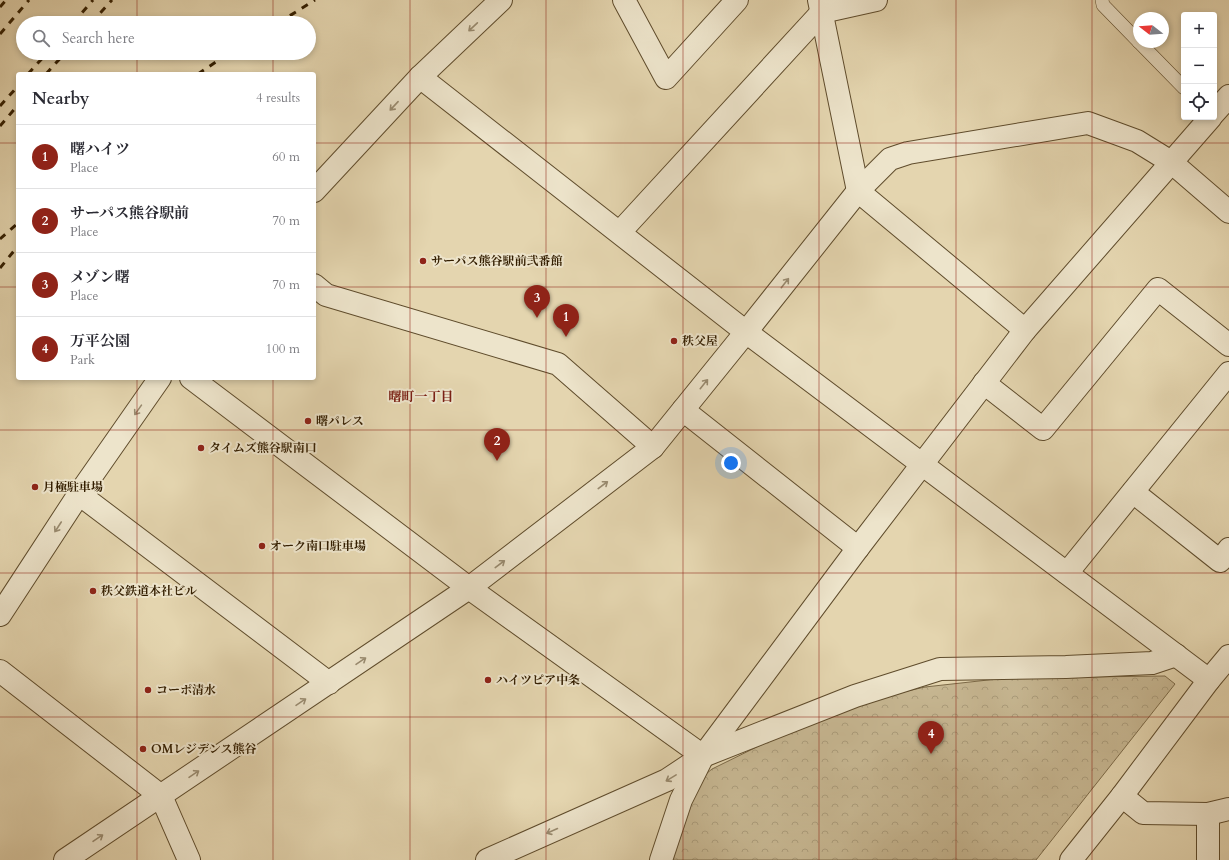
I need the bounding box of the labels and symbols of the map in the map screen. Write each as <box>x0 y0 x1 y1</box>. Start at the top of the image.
north arrow <box>1133 12 1169 48</box>
one-way arrow <box>468 22 478 32</box>
one-way arrow <box>389 100 398 111</box>
place label: サーパス熊谷駅前弐番館 <box>431 253 562 269</box>
marker: サーパス熊谷駅前弐番館 <box>418 256 428 266</box>
one-way arrow <box>781 278 790 289</box>
pin: 3 <box>524 285 550 318</box>
pin: 1 <box>553 304 579 337</box>
place label: 秩父屋 <box>682 333 718 349</box>
marker: 秩父屋 <box>669 336 679 346</box>
one-way arrow <box>699 379 708 390</box>
district label: 曙町一丁目 <box>388 388 454 406</box>
one-way arrow <box>134 404 142 415</box>
place label: 曙パレス <box>316 413 364 429</box>
marker: 曙パレス <box>303 416 313 426</box>
pin: 2 <box>484 428 510 461</box>
place label: タイムズ熊谷駅南口 <box>209 440 317 456</box>
marker: タイムズ熊谷駅南口 <box>196 443 206 453</box>
your location <box>721 453 741 473</box>
place label: 月極駐車場 <box>43 479 103 495</box>
one-way arrow <box>598 481 609 489</box>
marker: 月極駐車場 <box>30 482 40 492</box>
one-way arrow <box>54 521 62 532</box>
place label: オーク南口駐車場 <box>270 538 366 554</box>
marker: オーク南口駐車場 <box>257 541 267 551</box>
one-way arrow <box>494 560 505 568</box>
place label: 秩父鉄道本社ビル <box>101 583 197 599</box>
marker: 秩父鉄道本社ビル <box>88 586 98 596</box>
one-way arrow <box>355 657 366 665</box>
place label: ハイツピア中条 <box>496 672 580 688</box>
marker: ハイツピア中条 <box>483 675 493 685</box>
place label: コーポ清水 <box>156 682 216 698</box>
marker: コーポ清水 <box>143 685 153 695</box>
one-way arrow <box>296 698 307 706</box>
pin: 4 <box>918 721 944 754</box>
place label: OMレジデンス熊谷 <box>151 741 256 757</box>
marker: OMレジデンス熊谷 <box>138 744 148 754</box>
one-way arrow <box>188 770 199 779</box>
one-way arrow <box>665 774 677 782</box>
one-way arrow <box>547 828 559 835</box>
one-way arrow <box>92 834 104 842</box>

